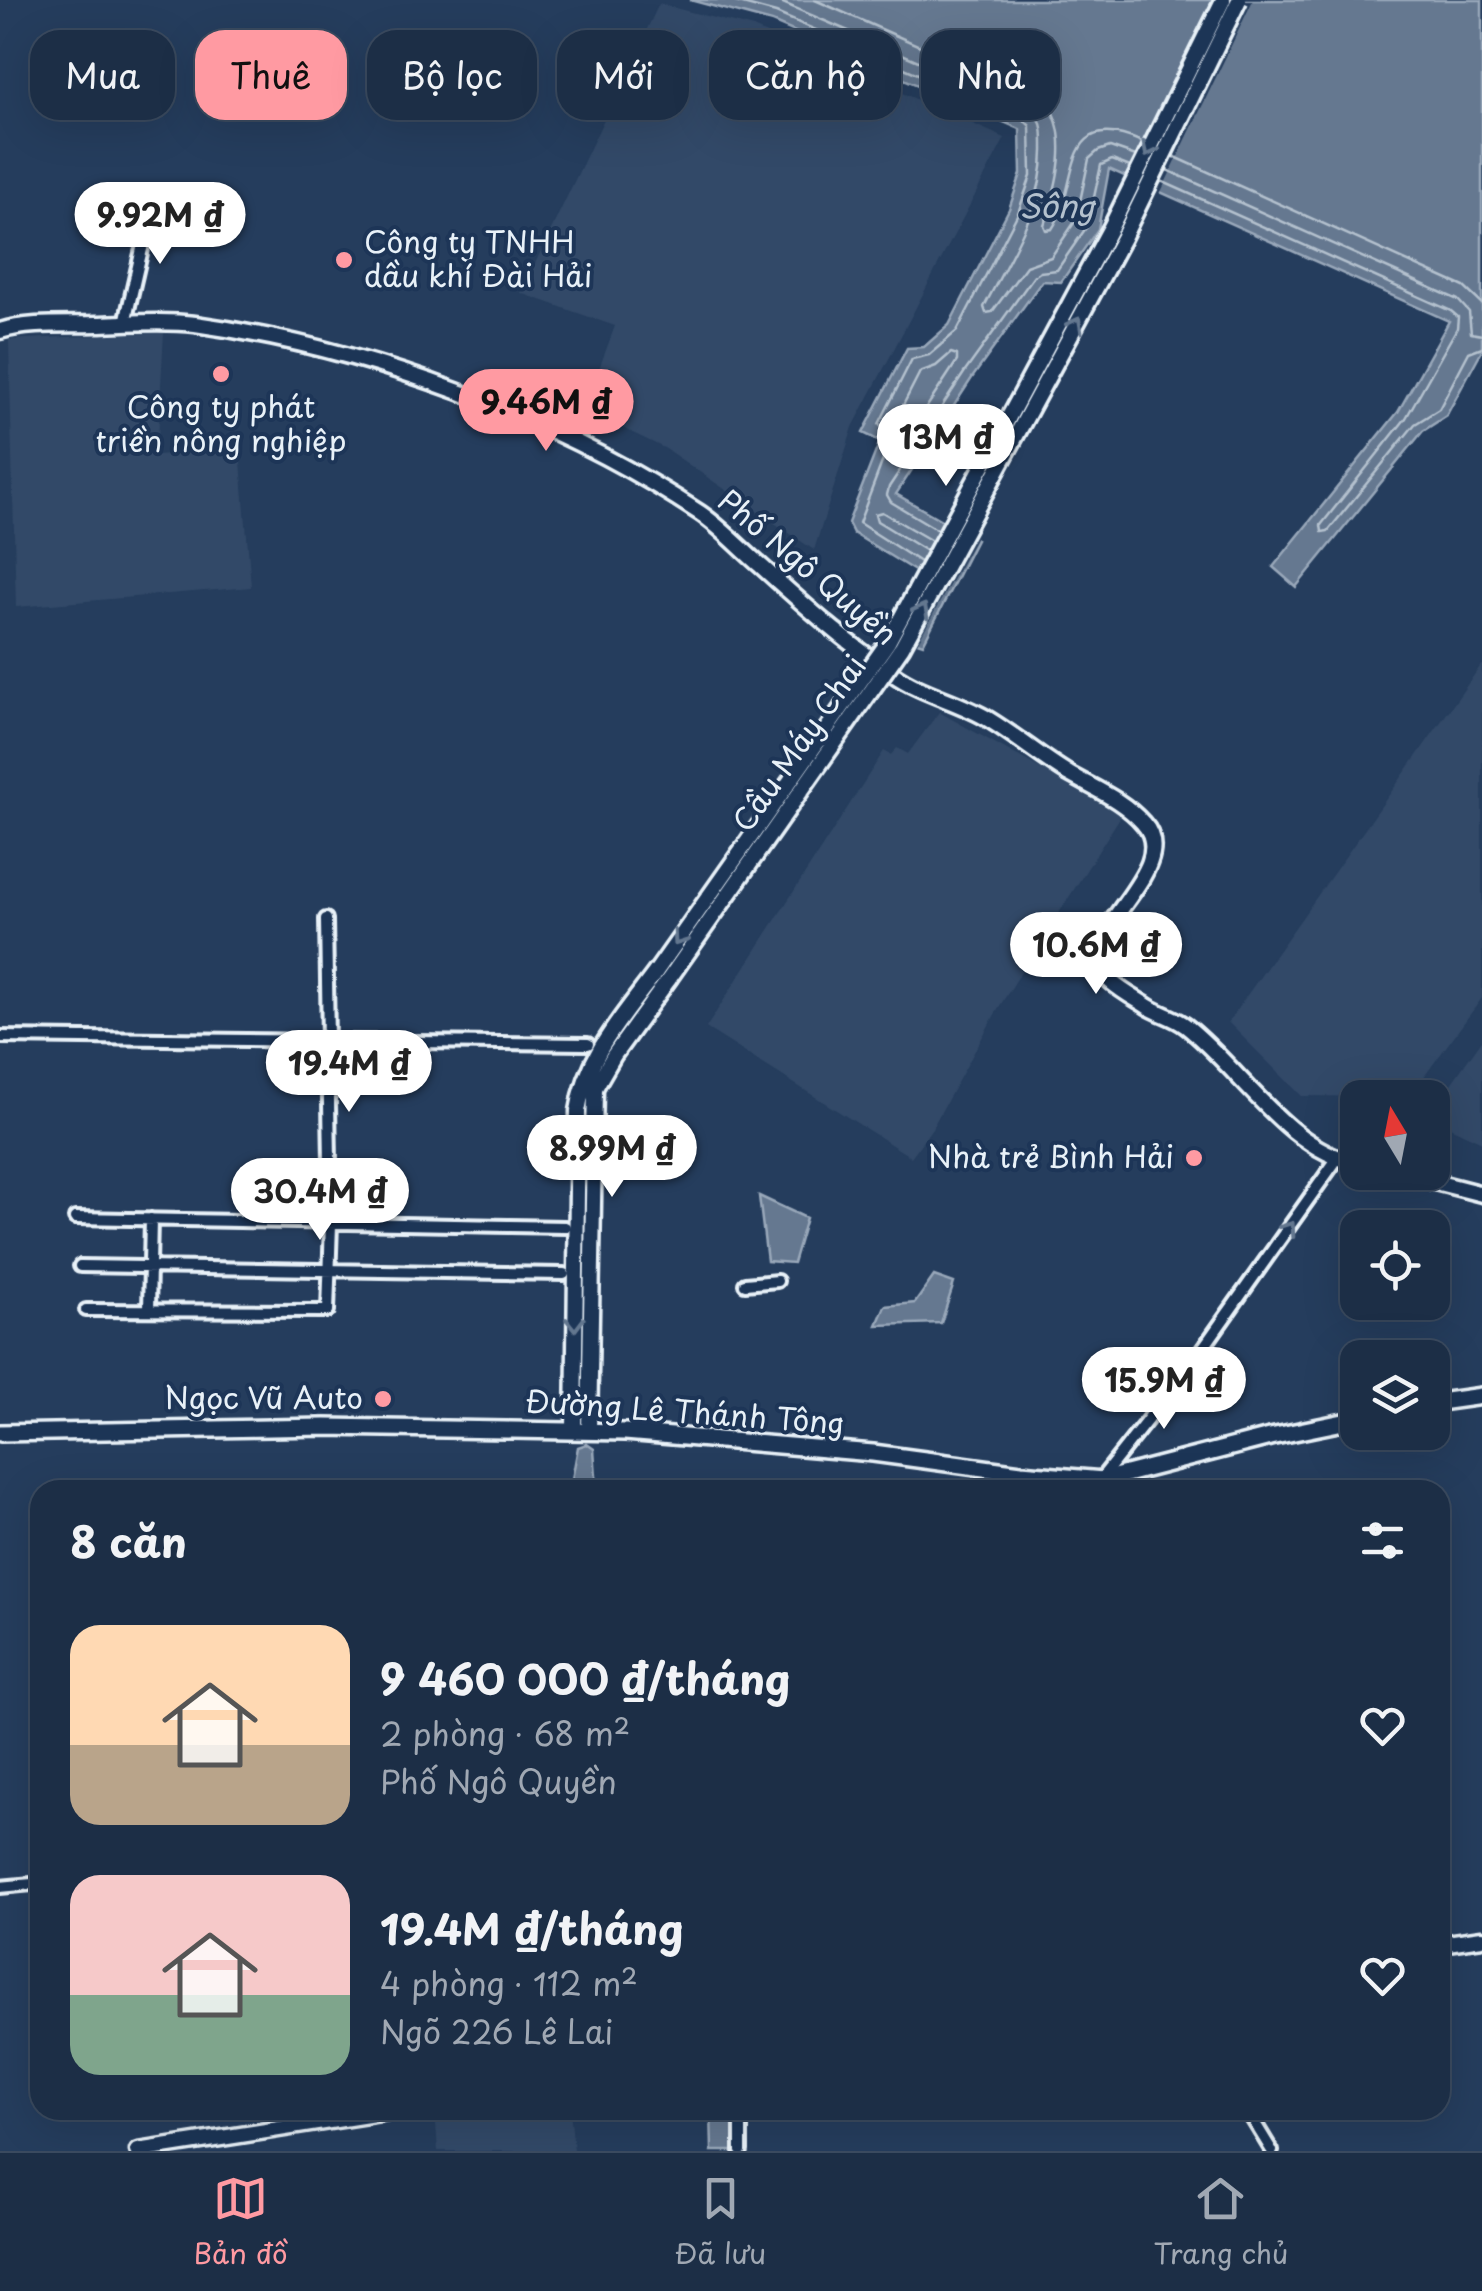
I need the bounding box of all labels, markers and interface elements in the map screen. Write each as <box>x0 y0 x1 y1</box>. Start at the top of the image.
chip: Mua <box>30 30 175 120</box>
chip: Thuê <box>195 30 347 120</box>
chip: Bộ lọc <box>367 30 537 120</box>
chip: Mới <box>557 30 689 120</box>
chip: Căn hộ <box>709 30 901 120</box>
chip: Nhà <box>921 30 1060 120</box>
one-way arrow <box>1142 140 1161 158</box>
water label: Sông <box>1019 181 1097 229</box>
pin: 9.92M ₫ <box>68 182 252 267</box>
text: 9.92M ₫ <box>97 190 223 238</box>
place label: Công ty TNHH dầu khí Đài Hải <box>364 218 592 297</box>
marker: Công ty TNHH dầu khí Đài Hải <box>333 249 355 271</box>
one-way arrow <box>1064 317 1084 335</box>
marker: Công ty phát triền nông nghiệp <box>210 363 232 385</box>
pin: 9.46M ₫ <box>454 369 638 454</box>
text: 9.46M ₫ <box>481 377 611 425</box>
place label: Công ty phát triền nông nghiệp <box>95 383 347 462</box>
pin: 13M ₫ <box>876 404 1016 489</box>
text: 13M ₫ <box>899 412 993 460</box>
street label: Phố Ngô Quyền <box>709 477 908 655</box>
one-way arrow <box>910 603 929 621</box>
street label: Cầu Máy Chai <box>720 645 876 840</box>
pin: 10.6M ₫ <box>1004 912 1188 997</box>
text: 10.6M ₫ <box>1032 920 1160 968</box>
one-way arrow <box>673 928 691 946</box>
pin: 19.4M ₫ <box>257 1030 441 1115</box>
text: 19.4M ₫ <box>288 1038 410 1086</box>
north arrow <box>1340 1080 1450 1190</box>
map controls <box>1340 1080 1450 1450</box>
pin: 8.99M ₫ <box>520 1115 704 1200</box>
text: 8.99M ₫ <box>549 1123 675 1171</box>
place label: Nhà trẻ Bình Hải <box>927 1133 1174 1178</box>
marker: Nhà trẻ Bình Hải <box>1183 1147 1205 1169</box>
pin: 30.4M ₫ <box>228 1158 412 1243</box>
text: 30.4M ₫ <box>253 1166 387 1214</box>
button: locate <box>1340 1210 1450 1320</box>
one-way arrow <box>1277 1221 1295 1240</box>
one-way arrow <box>564 1317 585 1333</box>
button: layers <box>1340 1340 1450 1450</box>
pin: 15.9M ₫ <box>1072 1347 1256 1432</box>
text: 15.9M ₫ <box>1104 1355 1224 1403</box>
place label: Ngọc Vũ Auto <box>164 1374 363 1419</box>
street label: Đường Lê Thánh Tông <box>524 1377 846 1444</box>
marker: Ngọc Vũ Auto <box>372 1388 394 1410</box>
text: 8 căn <box>70 1509 187 1572</box>
icon: filters <box>1355 1513 1410 1568</box>
text: 9 460 000 ₫/tháng <box>380 1646 790 1709</box>
icon: home <box>150 1665 270 1785</box>
icon: heart <box>1355 1698 1410 1753</box>
text: 2 phòng · 68 m² <box>380 1709 630 1757</box>
text: Phố Ngô Quyền <box>380 1757 617 1805</box>
text: 19.4M ₫/tháng <box>380 1896 684 1959</box>
icon: home <box>150 1915 270 2035</box>
icon: heart <box>1355 1948 1410 2003</box>
text: 4 phòng · 112 m² <box>380 1959 638 2007</box>
text: Ngõ 226 Lê Lai <box>380 2007 613 2055</box>
tab: Bản đồ <box>194 2171 287 2274</box>
tab: Đã lưu <box>675 2171 766 2274</box>
tab: Trang chủ <box>1153 2171 1288 2274</box>

